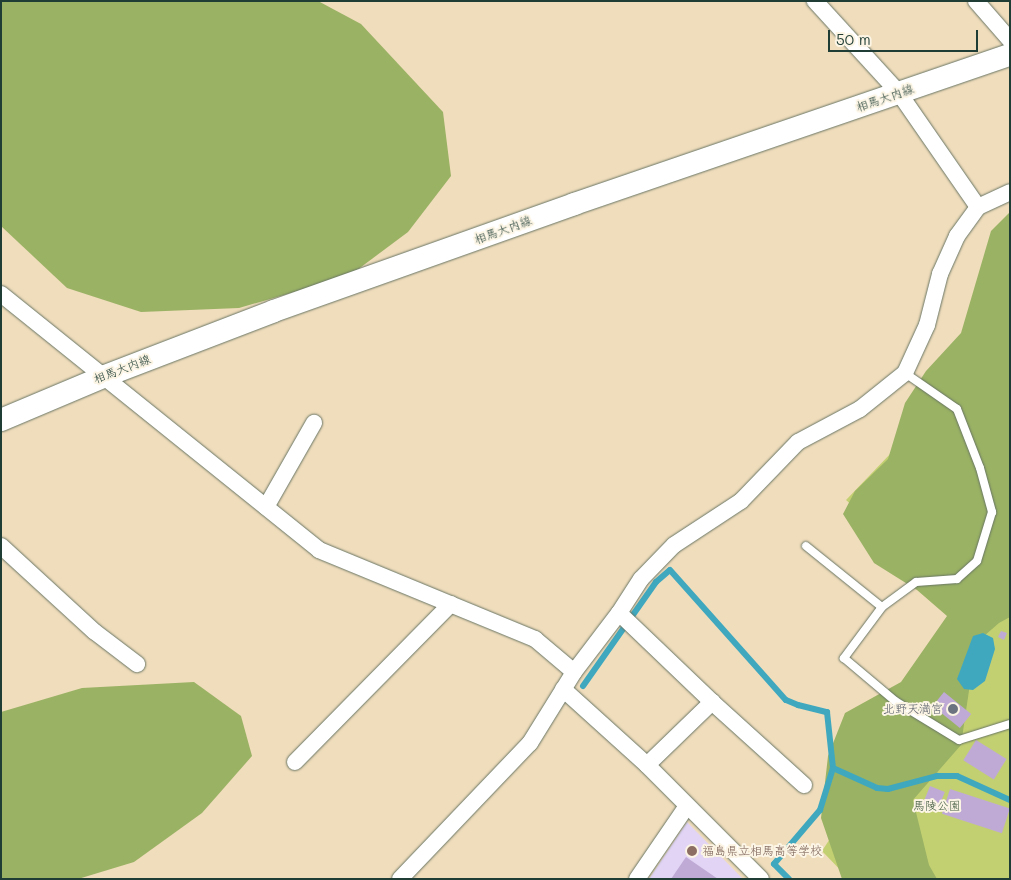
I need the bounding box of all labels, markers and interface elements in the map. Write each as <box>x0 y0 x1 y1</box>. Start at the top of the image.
scale bar <box>831 20 981 52</box>
text: 50 m <box>836 29 871 49</box>
street label: 相馬大内線 <box>854 81 916 115</box>
street label: 相馬大内線 <box>472 213 534 247</box>
street label: 相馬大内線 <box>91 352 153 386</box>
place label: 北野天満宮 <box>883 702 943 716</box>
marker: 北野天満宮 <box>947 703 959 715</box>
park label: 馬陵公園 <box>913 799 961 813</box>
place label: 福島県立相馬高等学校 <box>702 844 822 858</box>
marker: 福島県立相馬高等学校 <box>686 845 698 857</box>

